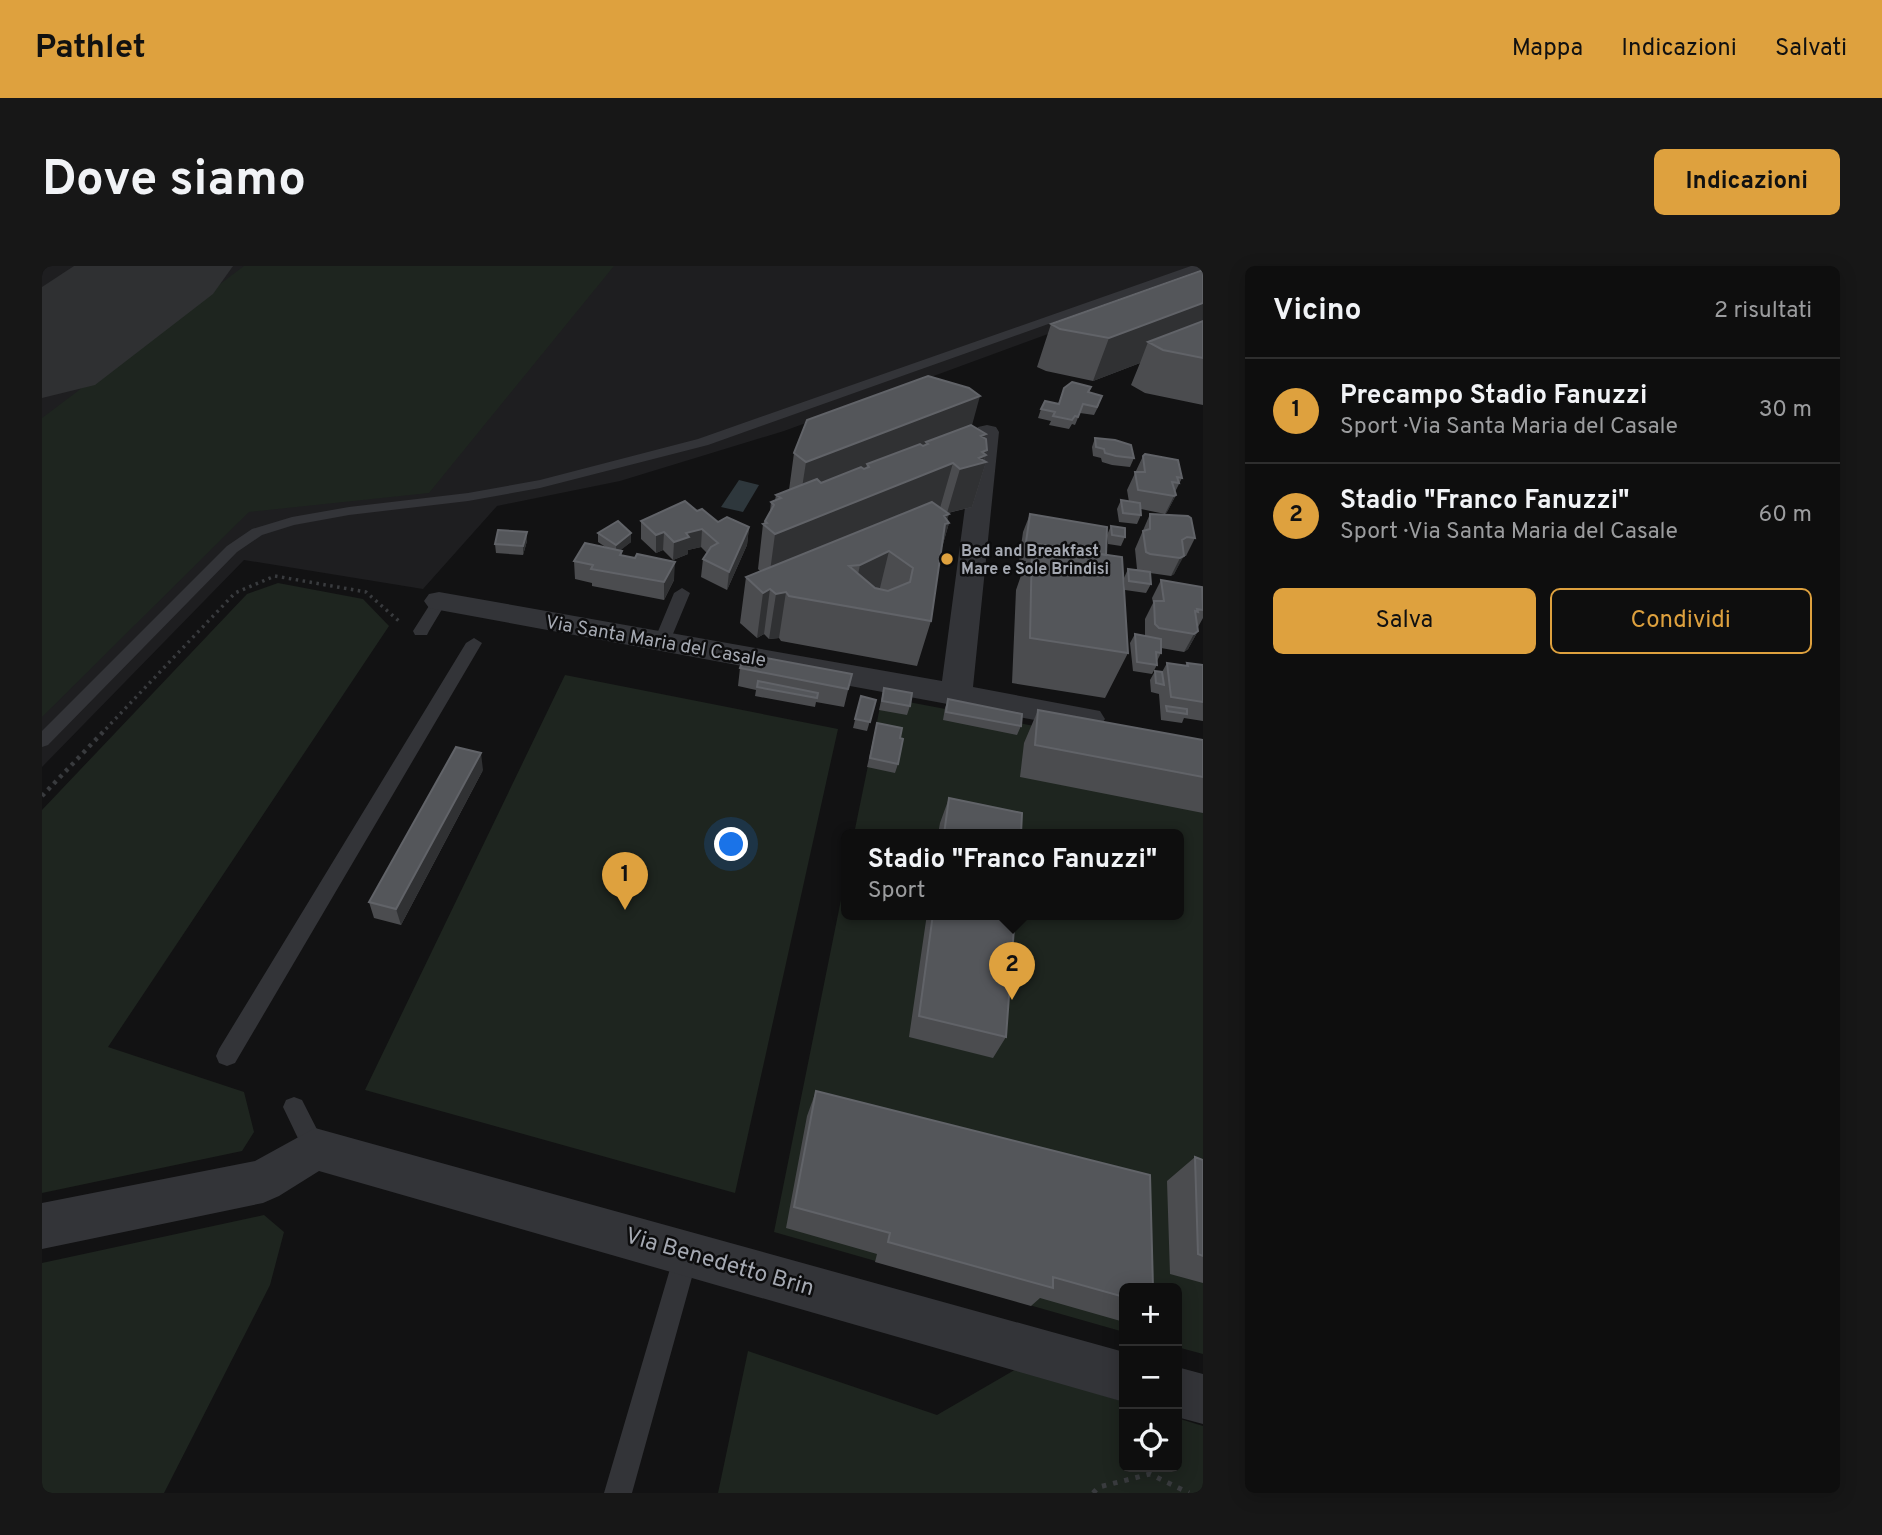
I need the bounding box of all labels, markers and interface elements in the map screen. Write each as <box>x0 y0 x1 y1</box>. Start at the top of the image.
text: Pathlet <box>35 28 146 70</box>
text: Mappa <box>1512 34 1583 64</box>
text: Indicazioni <box>1621 34 1737 64</box>
text: Salvati <box>1775 34 1847 64</box>
button: Indicazioni <box>1654 149 1840 215</box>
text: Dove siamo <box>42 151 306 213</box>
text: Vicino <box>1273 293 1362 330</box>
text: 2 risultati <box>1714 297 1812 326</box>
text: Precampo Stadio Fanuzzi <box>1340 380 1647 413</box>
text: 1 <box>1291 396 1301 425</box>
text: 30 m <box>1759 396 1812 425</box>
text: Sport · Via Santa Maria del Casale <box>1340 413 1678 442</box>
text: Stadio "Franco Fanuzzi" <box>1340 485 1630 518</box>
text: 2 <box>1289 501 1303 530</box>
text: 60 m <box>1759 501 1812 530</box>
text: Sport · Via Santa Maria del Casale <box>1340 518 1678 547</box>
place label: Bed and Breakfast Mare e Sole Brindisi <box>961 542 1109 580</box>
marker: Bed and Breakfast Mare e Sole Brindisi <box>939 551 955 567</box>
button: Salva <box>1273 588 1536 654</box>
button: Condividi <box>1550 588 1812 654</box>
street label: Via Santa Maria del Casale <box>544 611 768 673</box>
your location <box>714 827 748 861</box>
popup <box>841 829 1184 920</box>
text: Stadio "Franco Fanuzzi" <box>868 844 1157 877</box>
pin: 1 <box>602 852 648 910</box>
text: Sport <box>868 877 926 906</box>
pin: 2 <box>989 942 1035 1000</box>
street label: Via Benedetto Brin <box>622 1223 817 1304</box>
map controls <box>1119 1283 1182 1472</box>
button: + <box>1119 1283 1182 1346</box>
button: − <box>1119 1346 1182 1409</box>
button: locate <box>1119 1409 1182 1472</box>

